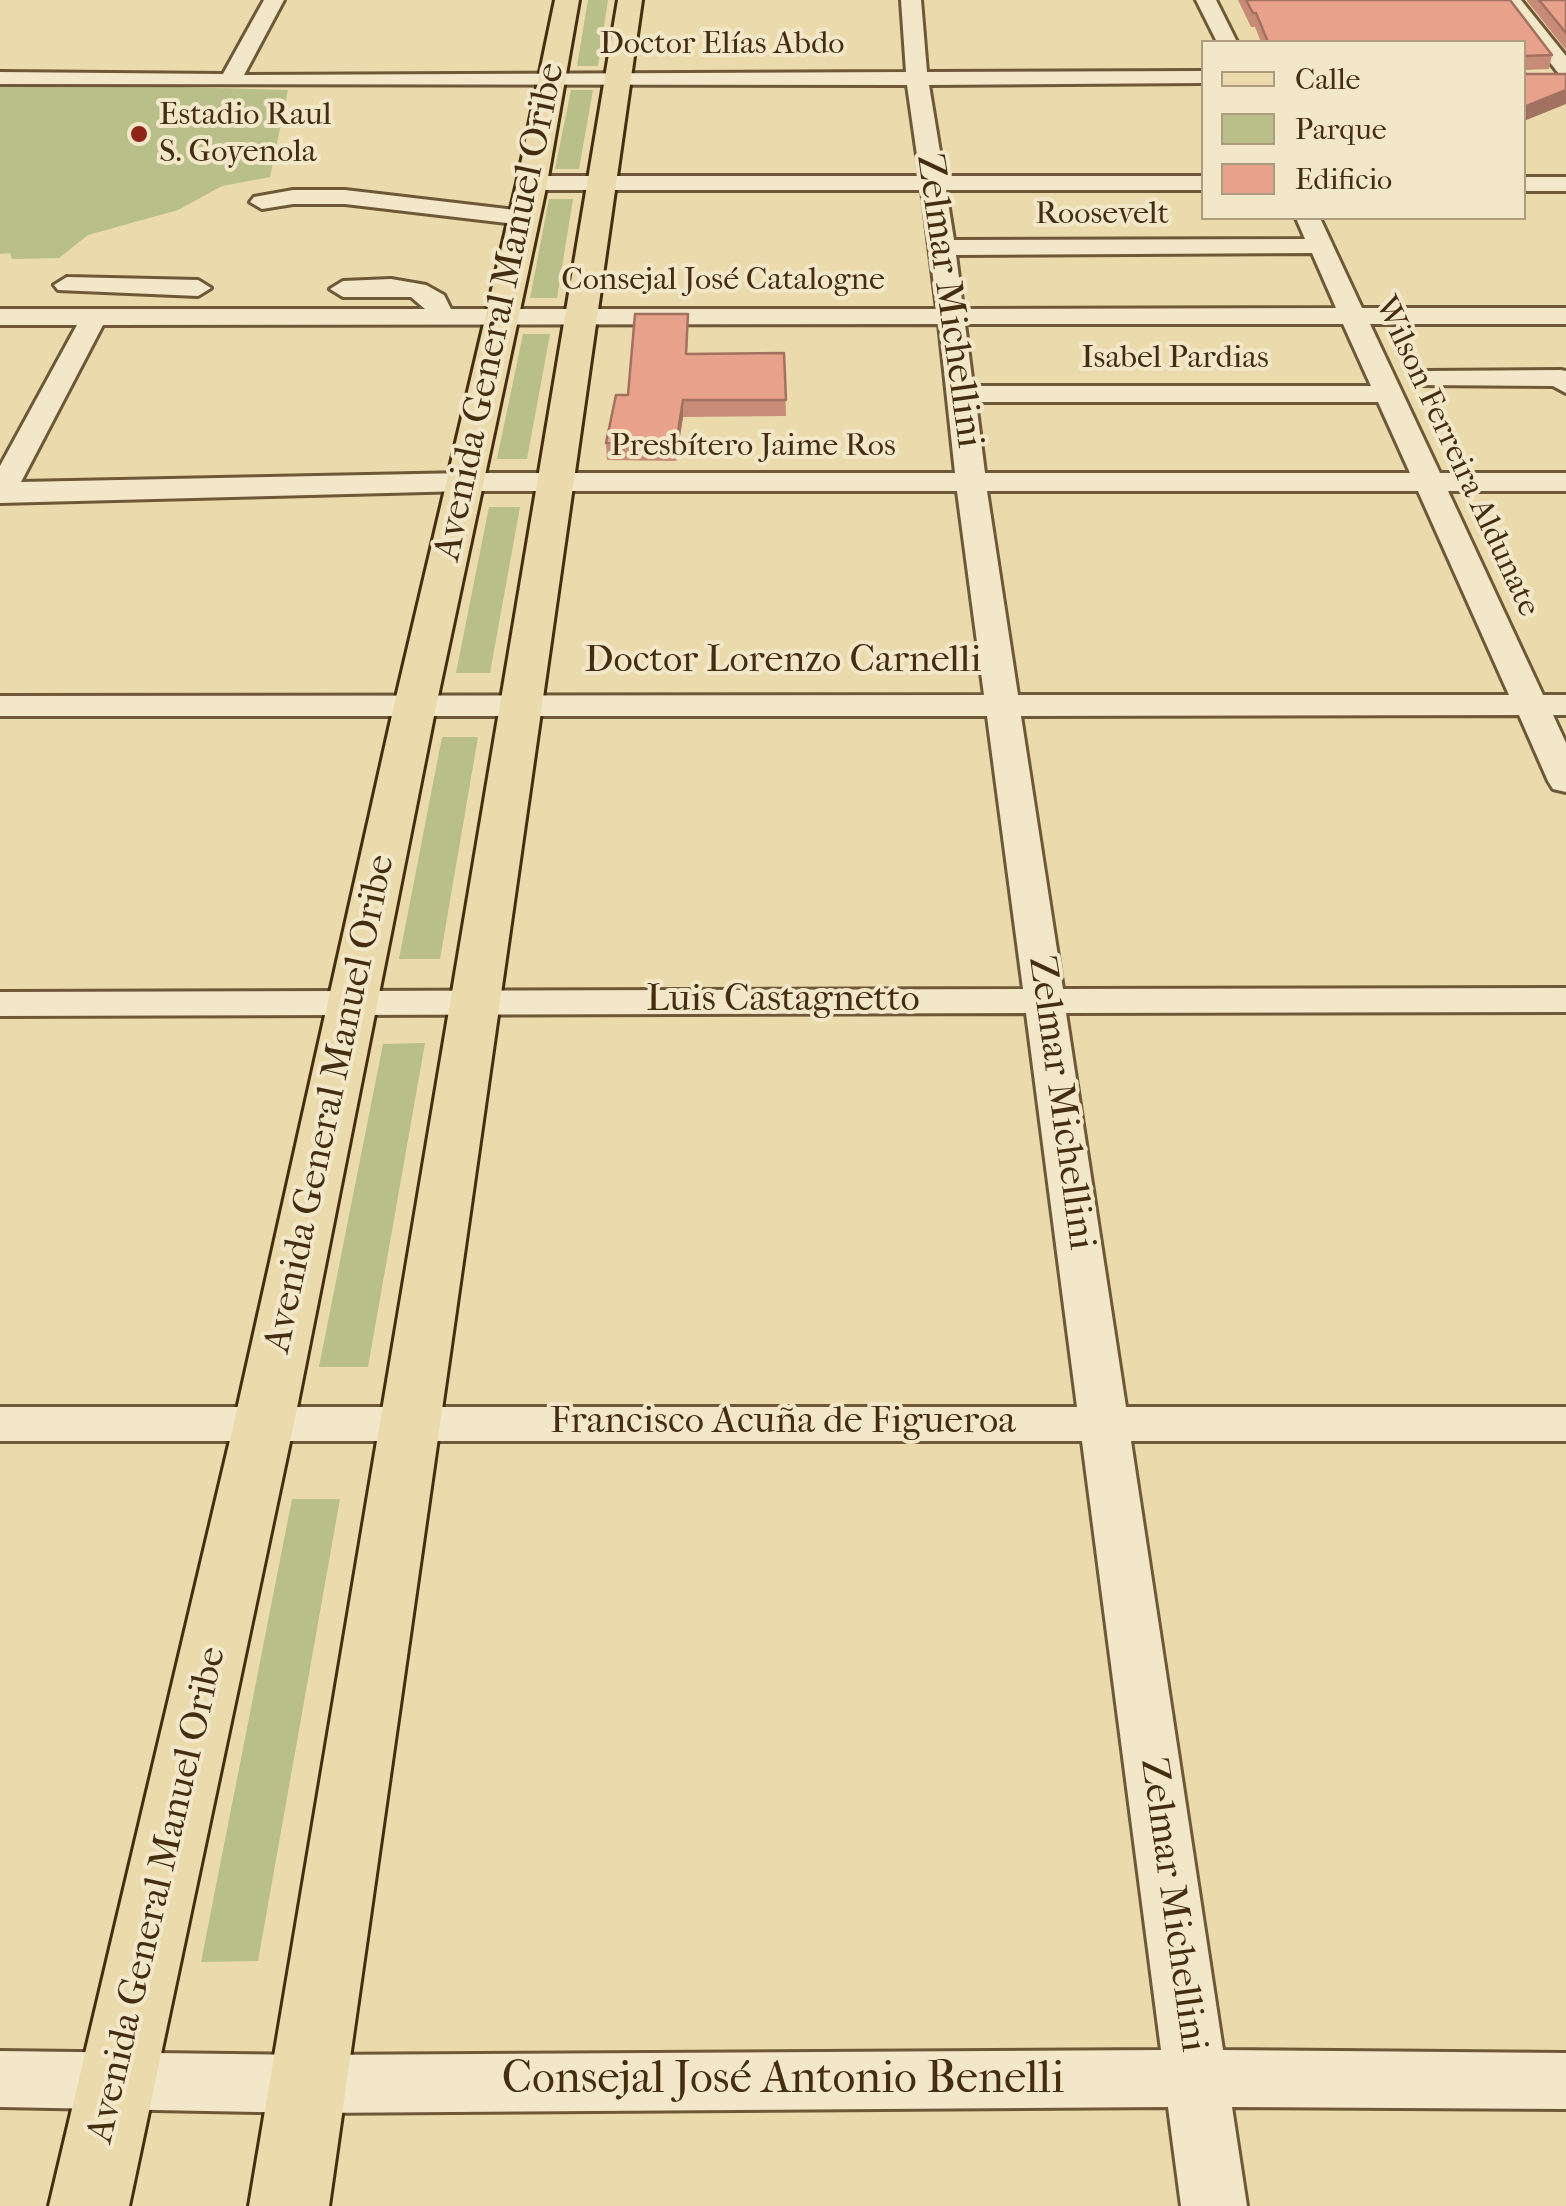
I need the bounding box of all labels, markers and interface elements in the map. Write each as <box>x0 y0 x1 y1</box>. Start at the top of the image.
street label: Doctor Elías Abdo <box>599 26 845 64</box>
legend <box>1201 40 1526 220</box>
street label: Avenida General Manuel Oribe <box>426 59 576 565</box>
text: Calle <box>1295 62 1360 97</box>
place label: Estadio Raul S. Goyenola <box>159 97 332 172</box>
text: Parque <box>1295 112 1387 147</box>
marker: Estadio Raul S. Goyenola <box>128 123 150 145</box>
street label: Zelmar Michellini <box>905 151 991 451</box>
text: Edificio <box>1295 162 1392 197</box>
street label: Roosevelt <box>1035 196 1169 234</box>
street label: Consejal José Catalogne <box>561 262 885 300</box>
street label: Wilson Ferreira Aldunate <box>1365 291 1547 623</box>
street label: Isabel Pardias <box>1081 340 1269 378</box>
street label: Presbítero Jaime Ros <box>610 428 896 466</box>
street label: Doctor Lorenzo Carnelli <box>584 639 982 685</box>
street label: Avenida General Manuel Oribe <box>256 851 406 1357</box>
street label: Zelmar Michellini <box>1017 953 1103 1253</box>
street label: Luis Castagnetto <box>646 978 920 1024</box>
street label: Francisco Acuña de Figueroa <box>550 1400 1016 1446</box>
street label: Avenida General Manuel Oribe <box>79 1643 237 2147</box>
street label: Zelmar Michellini <box>1129 1755 1215 2055</box>
street label: Consejal José Antonio Benelli <box>502 2054 1064 2108</box>

